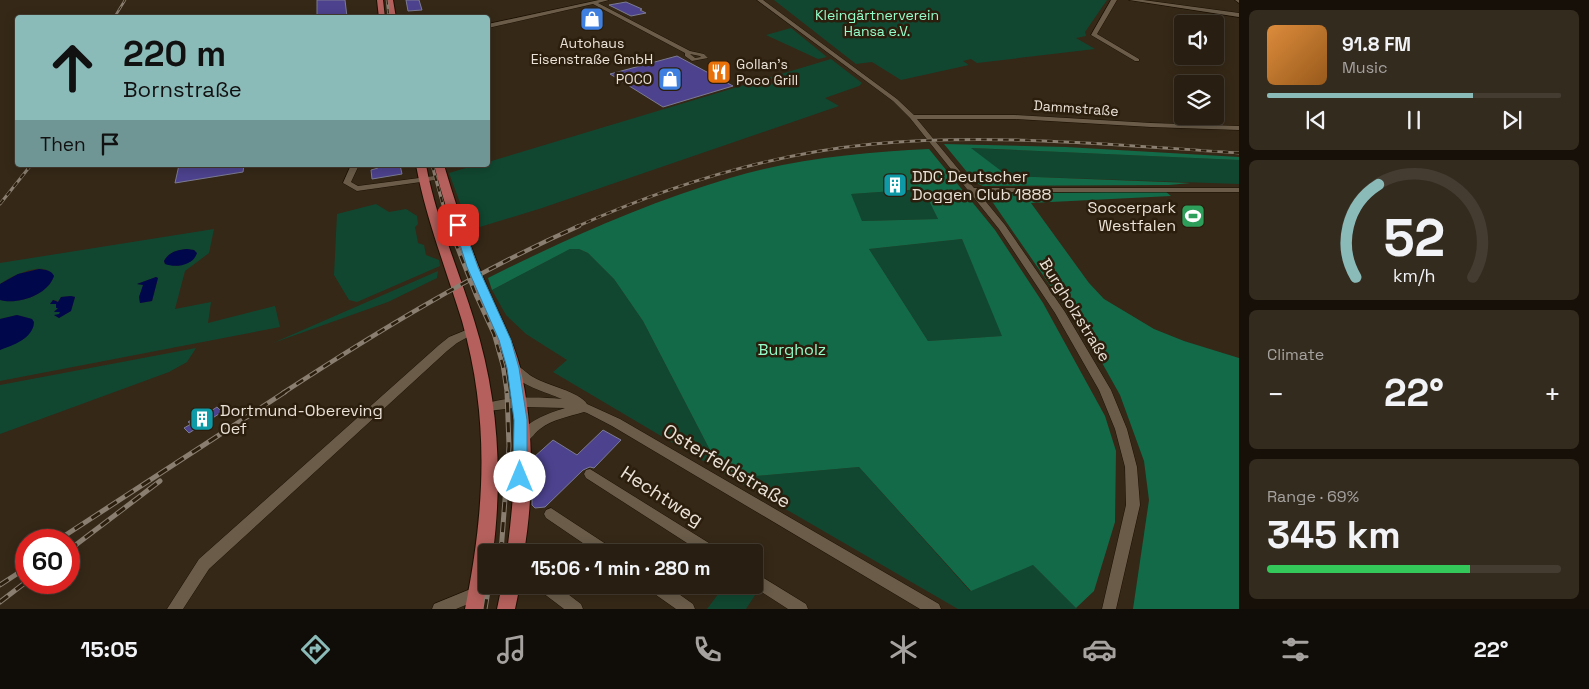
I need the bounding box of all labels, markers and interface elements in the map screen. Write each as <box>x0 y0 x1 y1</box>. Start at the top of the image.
shop icon: Autohaus Eisenstraße GmbH <box>579 6 605 32</box>
park label: Kleingärtnerverein Hansa e.V. <box>815 6 939 40</box>
map controls <box>1174 15 1224 125</box>
button: sound <box>1174 15 1224 65</box>
text: 220 m <box>123 32 226 76</box>
text: 91.8 FM <box>1342 32 1411 57</box>
place label: Autohaus Eisenstraße GmbH <box>531 34 653 68</box>
icon: ahead <box>40 35 105 100</box>
place label: Gollan's Poco Grill <box>736 55 798 89</box>
text: Music <box>1342 57 1388 78</box>
restaurant icon: Gollan's Poco Grill <box>706 59 732 85</box>
shop icon: POCO <box>657 66 683 92</box>
place label: POCO <box>616 70 652 88</box>
text: Bornstraße <box>123 75 242 103</box>
button: layers <box>1174 75 1224 125</box>
street label: Dammstraße <box>1033 96 1119 120</box>
icon: previous <box>1302 106 1330 134</box>
icon: pause <box>1400 106 1428 134</box>
icon: next <box>1498 106 1526 134</box>
icon: arrive <box>96 130 124 158</box>
text: Then <box>40 132 86 157</box>
place label: DDC Deutscher Doggen Club 1888 <box>912 166 1051 205</box>
building icon: DDC Deutscher Doggen Club 1888 <box>882 172 908 198</box>
place label: Soccerpark Westfalen <box>1088 197 1176 236</box>
sports icon: Soccerpark Westfalen <box>1180 203 1206 229</box>
pin <box>437 204 479 246</box>
text: 52 <box>1383 205 1445 271</box>
icon: arrive <box>444 211 472 239</box>
street label: Burgholzstraße <box>1035 254 1115 366</box>
text: km/h <box>1393 264 1435 287</box>
park label: Burgholz <box>758 339 826 360</box>
text: Climate <box>1267 344 1324 365</box>
text: 22° <box>1384 369 1444 417</box>
text: − <box>1267 376 1284 412</box>
text: + <box>1544 376 1561 412</box>
place label: Dortmund-Obereving Oef <box>220 400 383 439</box>
building icon: Dortmund-Obereving Oef <box>189 406 215 432</box>
street label: Osterfeldstraße <box>658 418 796 514</box>
position arrow <box>493 450 545 502</box>
street label: Hechtweg <box>616 460 708 532</box>
text: Range · 69% <box>1267 486 1359 507</box>
text: 345 km <box>1267 511 1401 559</box>
speed limit sign: 60 <box>15 529 80 594</box>
text: 15:06 · 1 min · 280 m <box>531 556 710 581</box>
icon: directions <box>298 632 333 667</box>
icon: music <box>494 632 529 667</box>
icon: phone <box>690 632 725 667</box>
icon: climate <box>886 632 921 667</box>
icon: car <box>1082 632 1117 667</box>
icon: filters <box>1278 632 1313 667</box>
text: 15:05 <box>80 635 138 663</box>
text: 22° <box>1474 635 1509 663</box>

